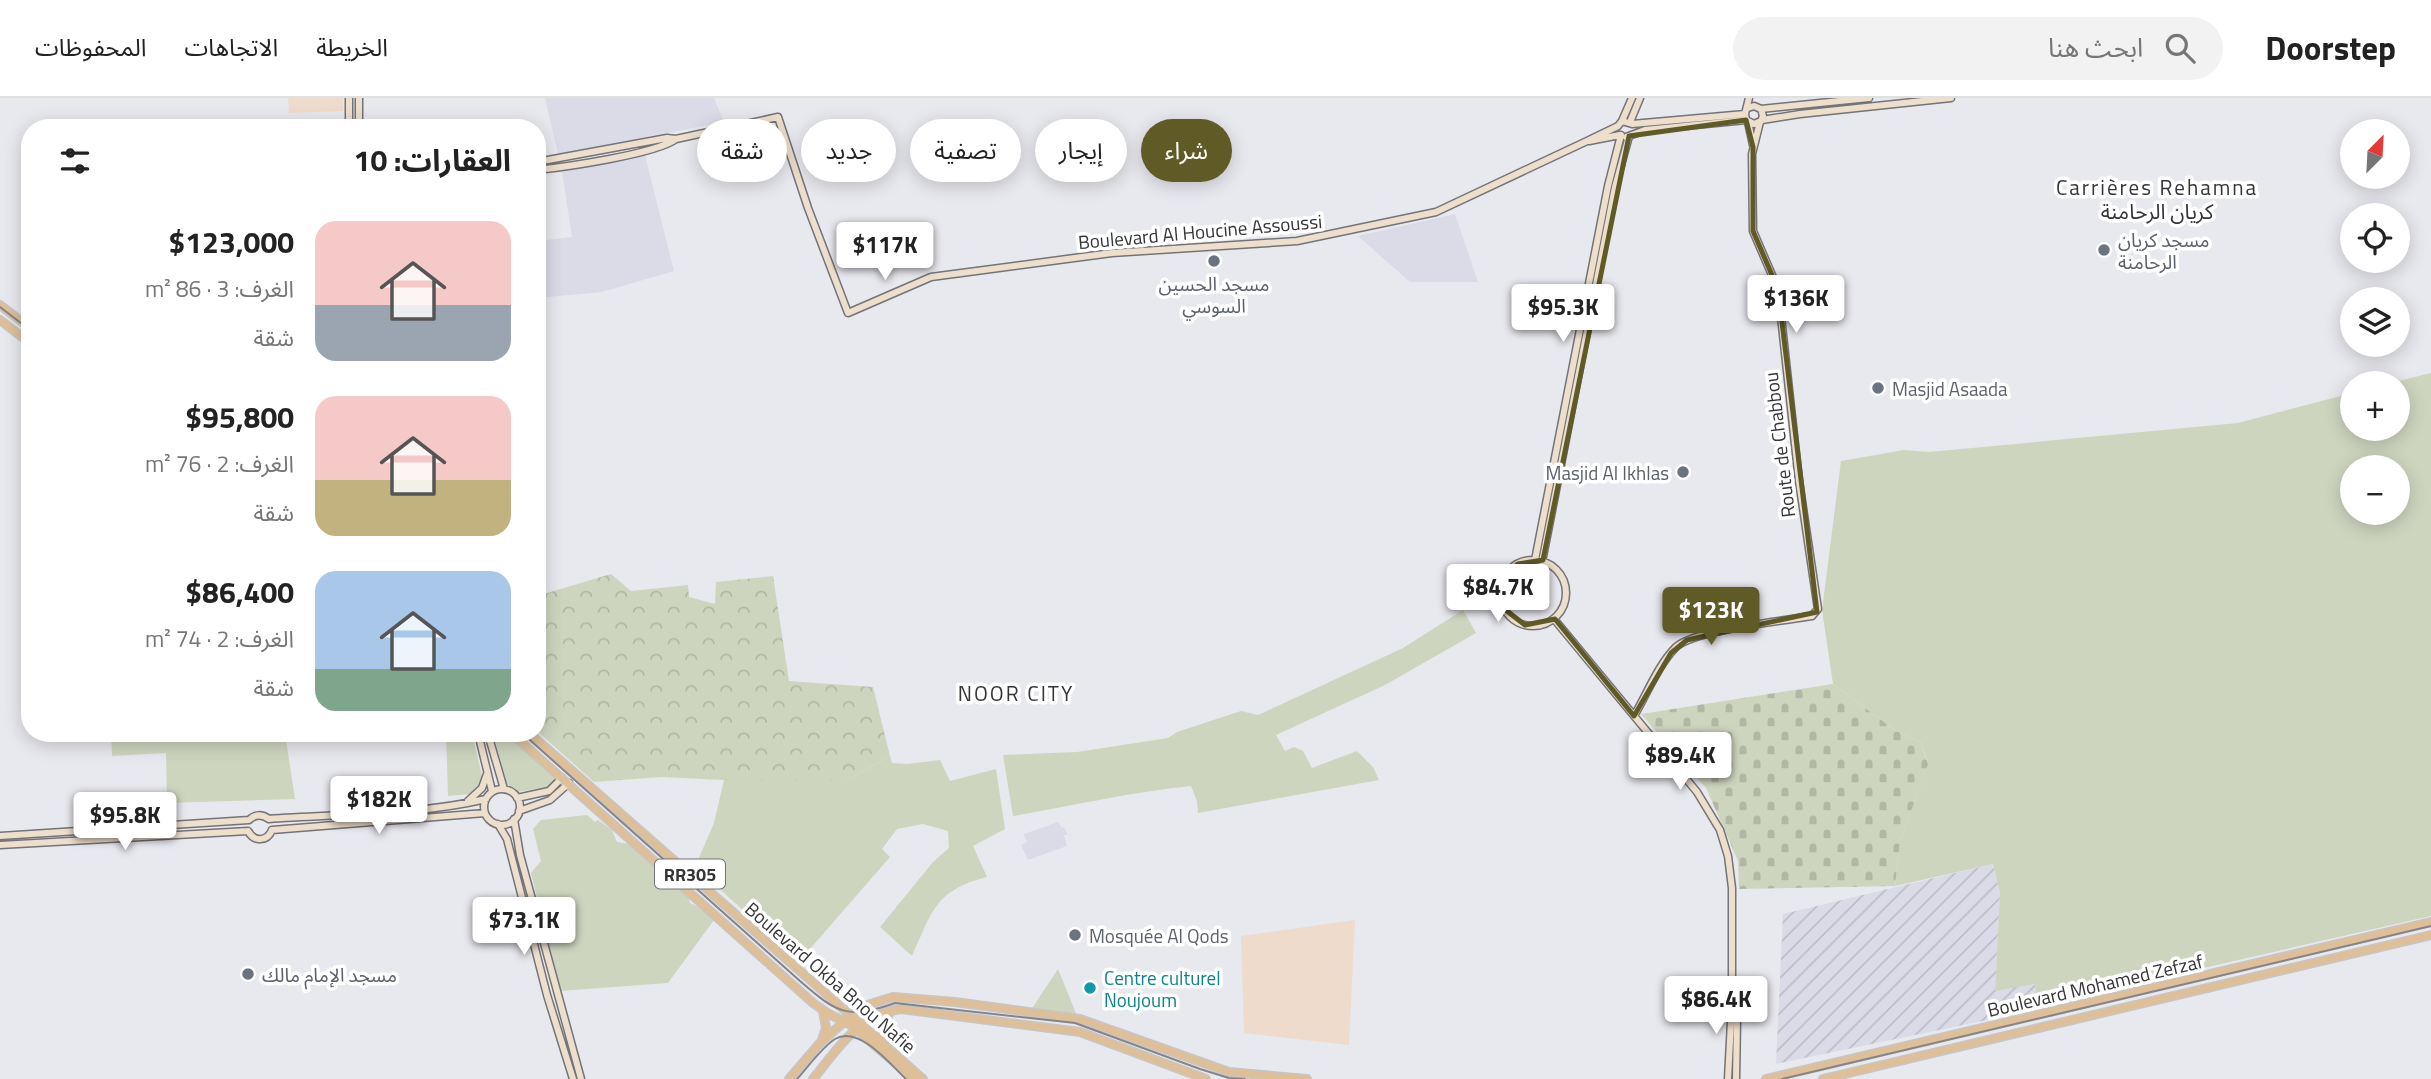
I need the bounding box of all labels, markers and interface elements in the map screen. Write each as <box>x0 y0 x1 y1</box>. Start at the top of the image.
search box <box>1733 17 2223 80</box>
text: Doorstep <box>2265 23 2396 73</box>
text: ابحث هنا <box>2048 28 2143 67</box>
text: المحفوظات <box>35 29 146 65</box>
text: الاتجاهات <box>184 29 278 65</box>
text: الخريطة <box>316 29 388 65</box>
icon: search <box>2161 29 2199 67</box>
chip: شقة <box>697 119 787 182</box>
chip: جديد <box>801 119 896 182</box>
chip: تصفية <box>910 119 1021 182</box>
chip: إيجار <box>1035 119 1127 182</box>
chip: شراء <box>1141 119 1232 182</box>
north arrow <box>2340 119 2410 189</box>
map controls <box>2340 119 2410 525</box>
text: العقارات: 10 <box>354 137 511 183</box>
icon: filters <box>56 142 94 180</box>
district label: Carrières Rehamna كريان الرحامنة <box>2056 171 2258 227</box>
button: locate <box>2340 203 2410 273</box>
street label: Boulevard Al Houcine Assoussi <box>1077 206 1323 256</box>
text: $123,000 <box>169 219 294 265</box>
pin: $117K <box>836 222 934 282</box>
place label: مسجد كريان الرحامنة <box>2118 225 2210 276</box>
text: $117K <box>852 227 918 262</box>
marker: مسجد كريان الرحامنة <box>2096 242 2112 258</box>
icon: home <box>371 249 455 333</box>
marker: مسجد الحسين السوسي <box>1206 253 1222 269</box>
place label: مسجد الحسين السوسي <box>1158 269 1270 321</box>
text: الغرف: 3 · 86 m² <box>145 271 294 306</box>
pin: $136K <box>1747 275 1845 335</box>
text: $136K <box>1763 280 1829 315</box>
pin: $95.3K <box>1506 285 1620 344</box>
button: layers <box>2340 287 2410 357</box>
text: $95.3K <box>1527 289 1599 324</box>
text: شقة <box>253 320 294 355</box>
street label: Route de Chabbou <box>1756 371 1802 519</box>
button: + <box>2340 371 2410 441</box>
place label: Masjid Asaada <box>1892 374 2008 403</box>
marker: Masjid Asaada <box>1870 380 1886 396</box>
text: $95,800 <box>185 394 294 440</box>
icon: home <box>371 424 455 508</box>
text: الغرف: 2 · 76 m² <box>145 446 294 481</box>
button: − <box>2340 455 2410 525</box>
place label: Masjid Al Ikhlas <box>1546 458 1669 487</box>
marker: Masjid Al Ikhlas <box>1675 464 1691 480</box>
text: شقة <box>253 495 294 530</box>
pin: $84.7K <box>1441 564 1555 624</box>
text: $86,400 <box>185 569 294 615</box>
text: $84.7K <box>1462 569 1534 604</box>
pin: $123K <box>1662 588 1760 647</box>
text: $123K <box>1678 592 1744 627</box>
icon: home <box>371 599 455 683</box>
text: الغرف: 2 · 74 m² <box>145 621 294 656</box>
text: شقة <box>253 670 294 705</box>
district label: NOOR CITY <box>958 677 1074 709</box>
pin: $89.4K <box>1623 732 1737 792</box>
text: $89.4K <box>1644 737 1716 772</box>
pin: $182K <box>330 776 428 836</box>
text: $182K <box>346 781 412 816</box>
pin: $95.8K <box>68 792 182 852</box>
text: $95.8K <box>89 797 161 832</box>
road number: RR305 <box>655 860 725 888</box>
street label: Boulevard Okba Bnou Nafie <box>739 894 923 1060</box>
pin: $73.1K <box>467 898 581 957</box>
text: $73.1K <box>488 902 560 937</box>
place label: Mosquée Al Qods <box>1089 921 1229 950</box>
marker: Mosquée Al Qods <box>1067 927 1083 943</box>
street label: Boulevard Mohamed Zefzaf <box>1984 946 2206 1024</box>
place label: مسجد الإمام مالك <box>262 960 397 990</box>
place label: Centre culturel Noujoum <box>1104 963 1221 1014</box>
marker: مسجد الإمام مالك <box>240 966 256 982</box>
pin: $86.4K <box>1659 976 1773 1036</box>
marker: Centre culturel Noujoum <box>1082 980 1098 996</box>
text: $86.4K <box>1680 981 1752 1016</box>

